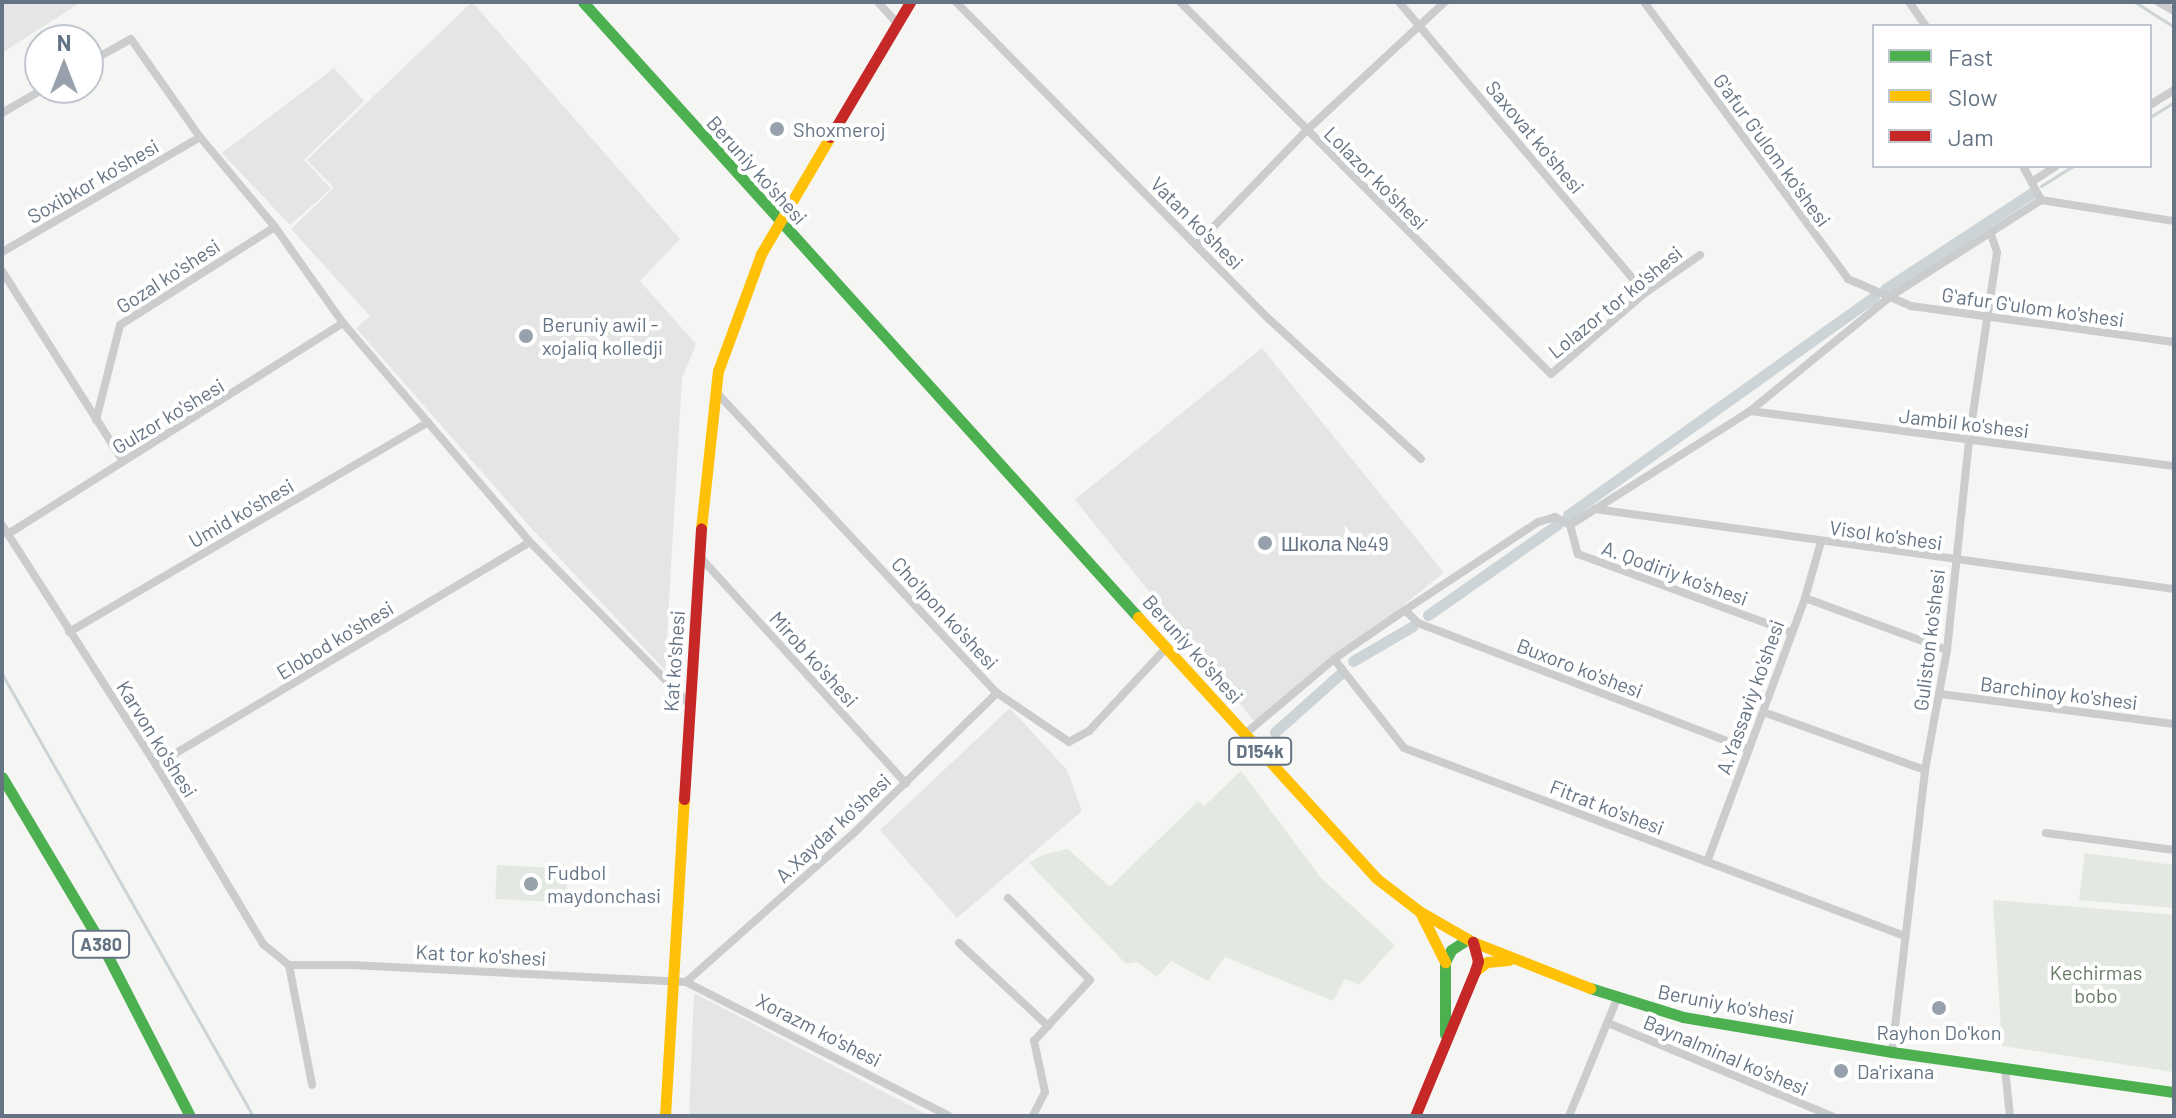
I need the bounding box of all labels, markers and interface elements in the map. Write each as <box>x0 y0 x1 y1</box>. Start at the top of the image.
north arrow <box>24 24 104 104</box>
legend <box>1872 24 2152 168</box>
text: N <box>57 29 71 55</box>
text: Fast <box>1948 42 1993 71</box>
street label: G'afur G'ulom ko'shesi <box>1708 69 1836 231</box>
street label: Saxovat ko'shesi <box>1481 76 1589 198</box>
text: Slow <box>1948 82 1997 111</box>
street label: Beruniy ko'shesi <box>702 111 812 229</box>
place label: Shoxmeroj <box>793 117 886 141</box>
marker: Shoxmeroj <box>768 120 786 138</box>
street label: Lolazor ko'shesi <box>1319 121 1433 235</box>
text: Jam <box>1948 122 1994 151</box>
street label: Soxibkor ko'shesi <box>23 134 163 228</box>
street label: Vatan ko'shesi <box>1146 172 1248 274</box>
street label: Gozal ko'shesi <box>112 234 224 318</box>
street label: Lolazor tor ko'shesi <box>1543 241 1687 363</box>
street label: Gʻafur Gʻulom ko'shesi <box>1940 282 2126 332</box>
place label: Beruniy awil - xojaliq kolledji <box>542 312 663 359</box>
marker: Beruniy awil - xojaliq kolledji <box>517 327 535 345</box>
street label: Gulzor ko'shesi <box>108 373 228 459</box>
street label: Jambil ko'shesi <box>1898 403 2030 443</box>
street label: Umid ko'shesi <box>184 473 298 553</box>
street label: Visol ko'shesi <box>1828 515 1944 555</box>
place label: Школа №49 <box>1281 531 1389 555</box>
marker: Школа №49 <box>1256 534 1274 552</box>
street label: A. Qodiriy ko'shesi <box>1599 535 1751 611</box>
street label: Cho'lpon ko'shesi <box>887 552 1003 674</box>
street label: Guliston ko'shesi <box>1908 568 1950 712</box>
street label: Beruniy ko'shesi <box>1138 590 1248 708</box>
street label: Elobod ko'shesi <box>272 596 398 684</box>
street label: Mirob ko'shesi <box>765 606 863 712</box>
street label: Kat ko'shesi <box>658 610 690 712</box>
street label: A.Yassaviy ko'shesi <box>1711 617 1789 777</box>
street label: Buxoro ko'shesi <box>1514 633 1646 703</box>
street label: Barchinoy ko'shesi <box>1979 671 2139 715</box>
street label: Karvon ko'shesi <box>112 676 202 802</box>
road number: D154k <box>1228 737 1292 765</box>
street label: A.Xaydar ko'shesi <box>770 769 896 887</box>
street label: Fitrat ko'shesi <box>1547 774 1667 840</box>
place label: Fudbol maydonchasi <box>547 860 661 907</box>
marker: Fudbol maydonchasi <box>522 875 540 893</box>
road number: A380 <box>71 930 131 958</box>
street label: Kat tor ko'shesi <box>415 940 547 970</box>
park label: Kechirmas bobo <box>2050 961 2142 1008</box>
street label: Beruniy ko'shesi <box>1656 979 1796 1029</box>
street label: Xorazm ko'shesi <box>753 988 885 1072</box>
marker: Rayhon Do'kon <box>1930 999 1948 1017</box>
street label: Baynalminal ko'shesi <box>1640 1009 1812 1101</box>
place label: Rayhon Do'kon <box>1877 1020 2001 1044</box>
place label: Da'rixana <box>1857 1059 1934 1083</box>
marker: Da'rixana <box>1832 1062 1850 1080</box>

